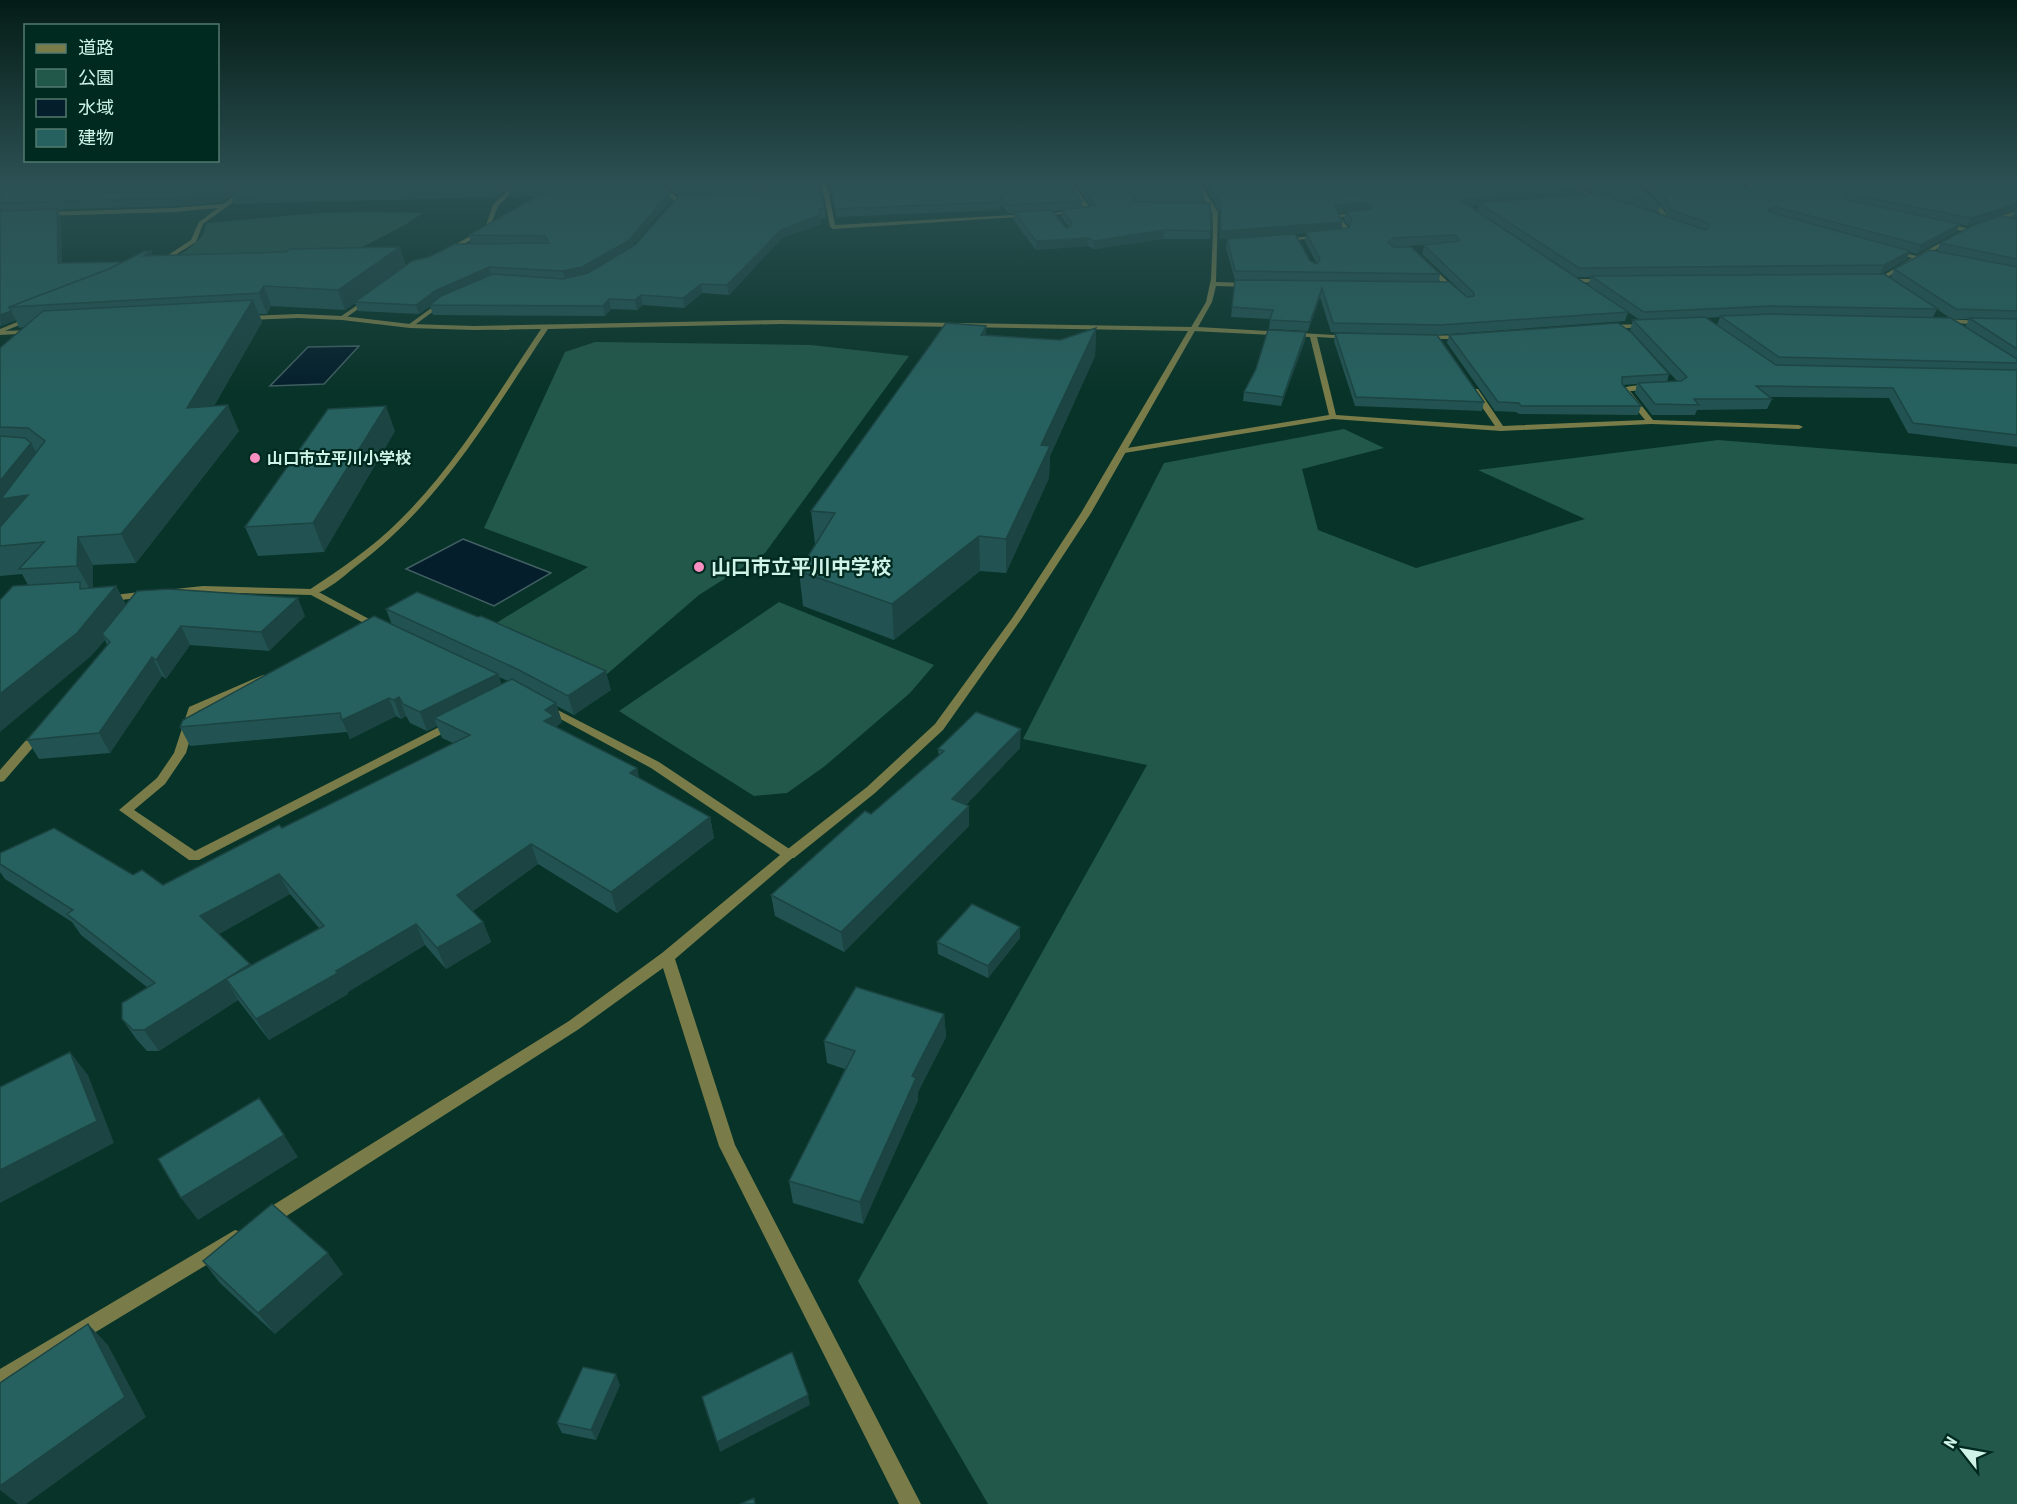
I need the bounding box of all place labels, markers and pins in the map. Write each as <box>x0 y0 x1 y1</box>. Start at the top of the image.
place label: 山口市立平川小学校 <box>267 449 411 468</box>
marker: 山口市立平川小学校 <box>248 451 262 465</box>
place label: 山口市立平川中学校 <box>711 555 891 579</box>
marker: 山口市立平川中学校 <box>692 560 706 574</box>

